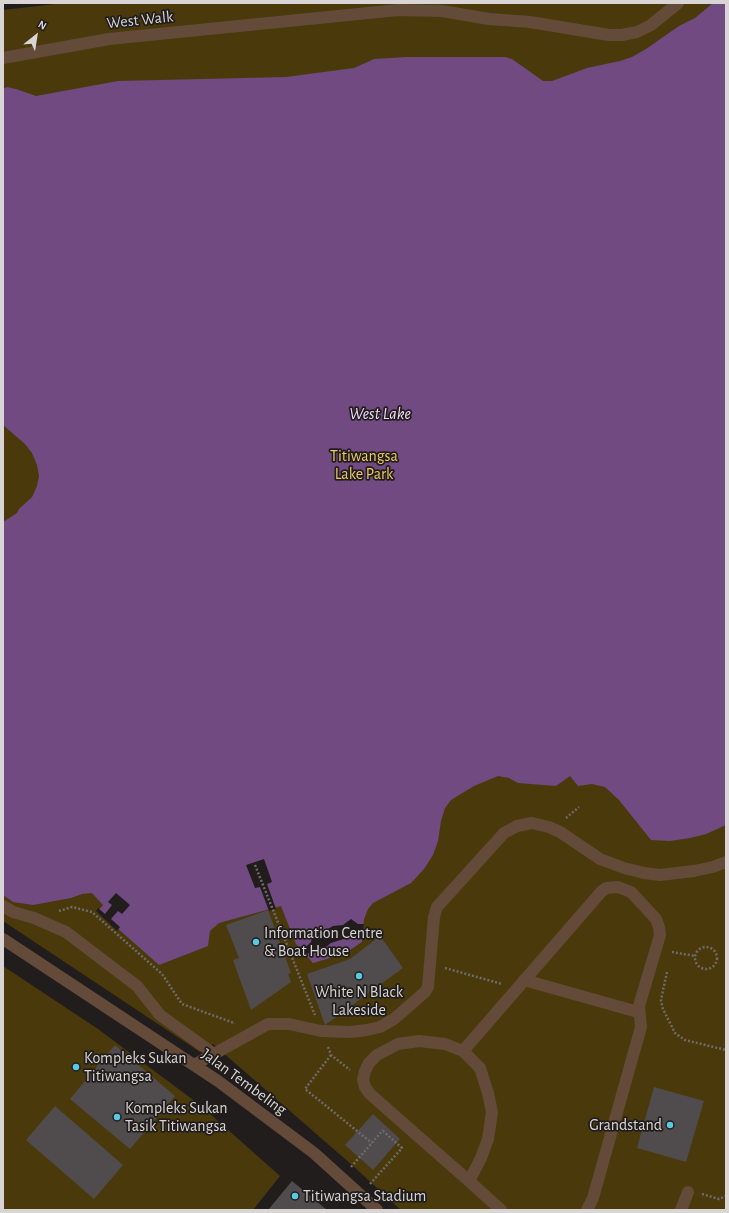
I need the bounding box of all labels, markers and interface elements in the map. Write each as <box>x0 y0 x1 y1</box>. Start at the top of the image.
street label: West Walk <box>106 7 174 33</box>
north arrow <box>16 16 56 56</box>
text: N <box>36 18 48 32</box>
water label: West Lake <box>349 404 411 424</box>
park label: Titiwangsa Lake Park <box>330 446 398 484</box>
place label: Information Centre & Boat House <box>264 923 383 961</box>
marker: Information Centre & Boat House <box>251 937 261 947</box>
marker: White N Black Lakeside <box>354 971 364 981</box>
place label: White N Black Lakeside <box>315 982 403 1020</box>
street label: Jalan Tembeling <box>198 1045 290 1119</box>
place label: Kompleks Sukan Titiwangsa <box>84 1048 186 1086</box>
marker: Kompleks Sukan Titiwangsa <box>71 1062 81 1072</box>
place label: Kompleks Sukan Tasik Titiwangsa <box>125 1098 227 1136</box>
marker: Kompleks Sukan Tasik Titiwangsa <box>112 1112 122 1122</box>
place label: Grandstand <box>589 1115 662 1135</box>
marker: Grandstand <box>665 1120 675 1130</box>
place label: Titiwangsa Stadium <box>303 1186 426 1206</box>
marker: Titiwangsa Stadium <box>290 1191 300 1201</box>

